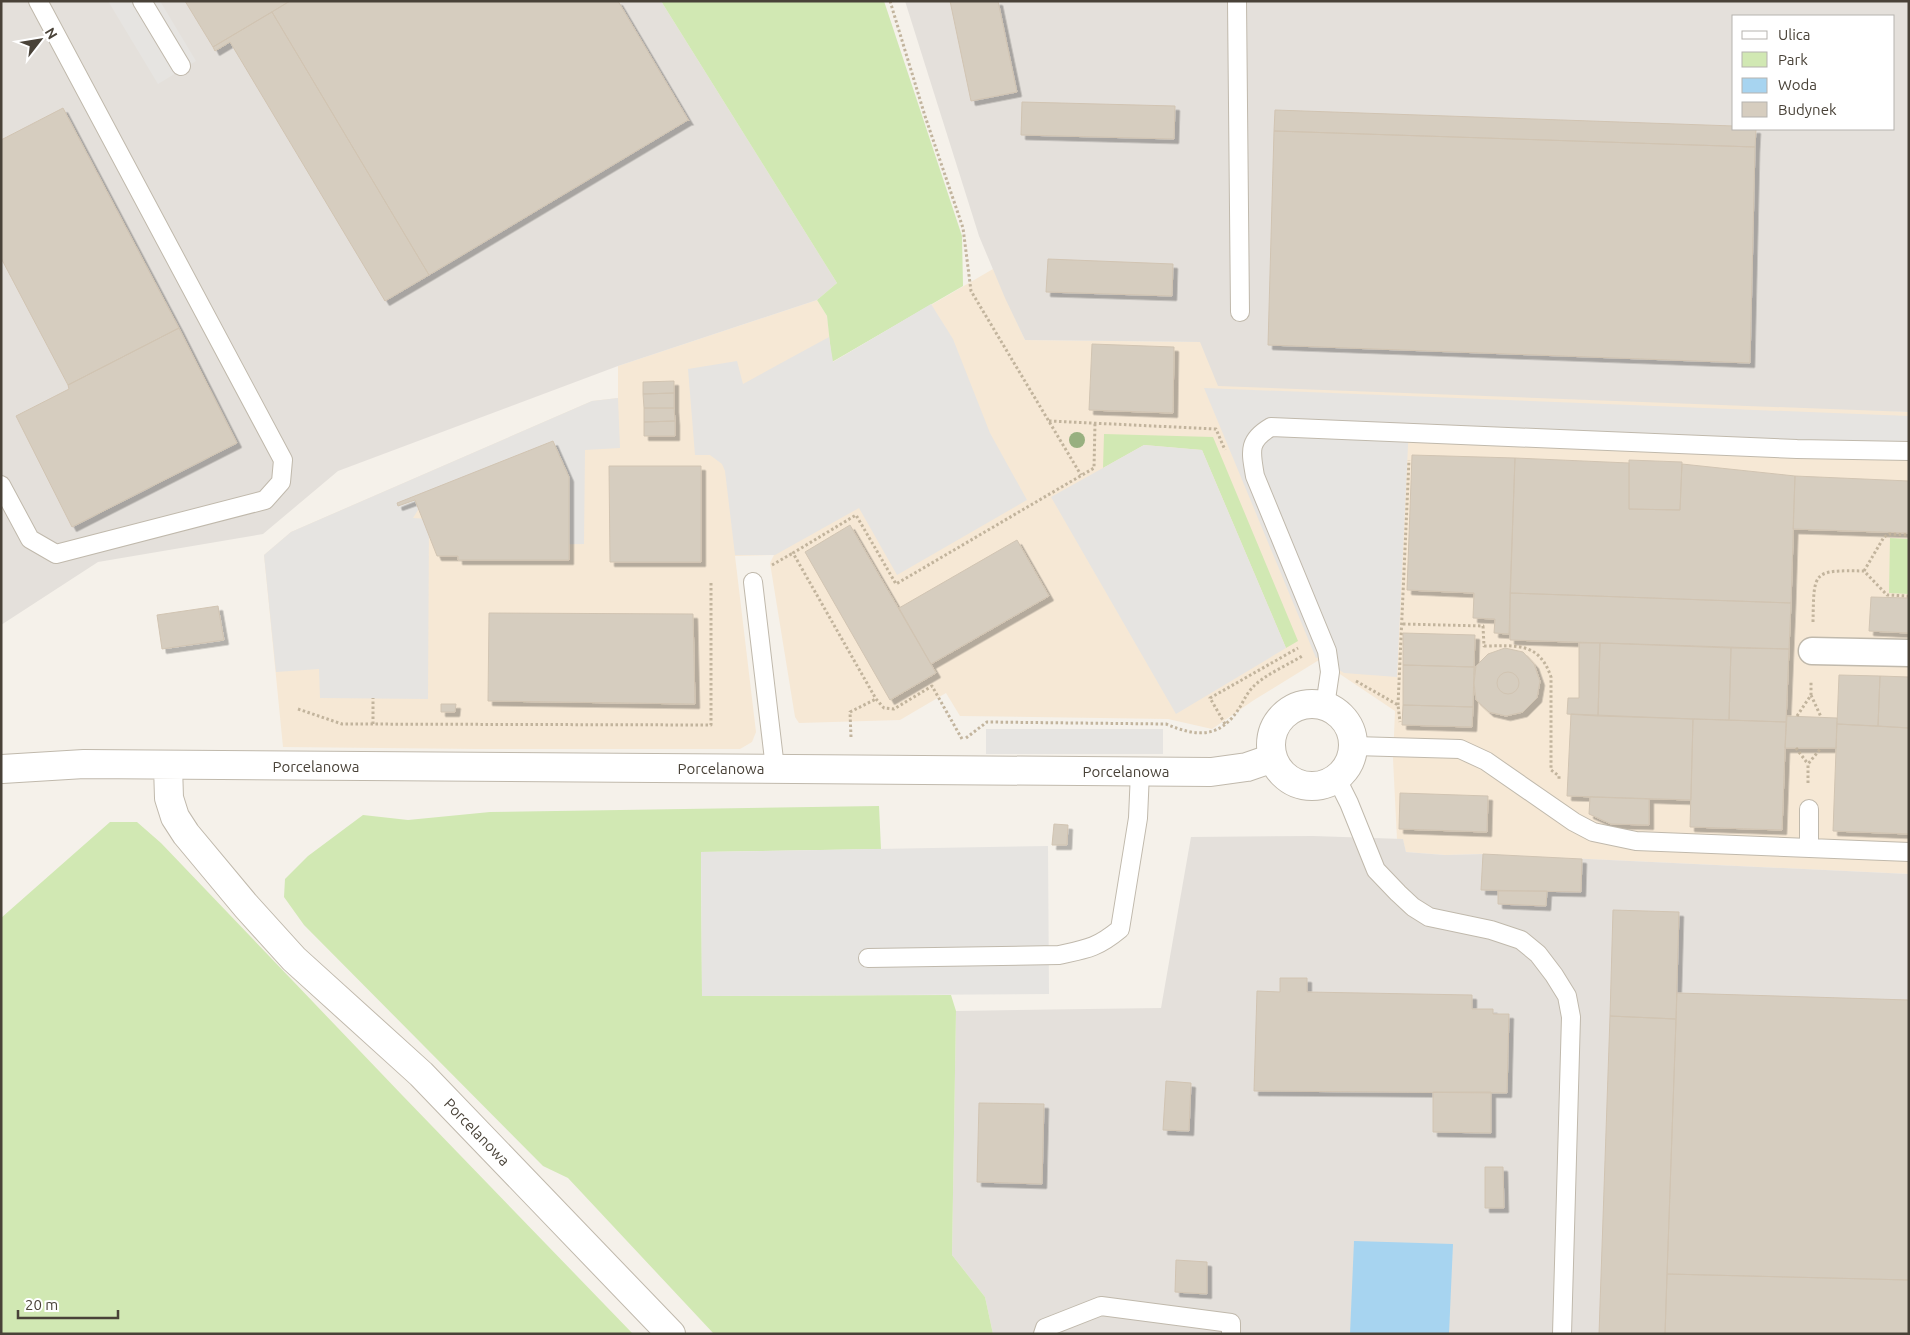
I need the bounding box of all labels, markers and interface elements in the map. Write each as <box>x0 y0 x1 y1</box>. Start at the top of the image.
north arrow <box>15 15 65 65</box>
legend <box>1732 15 1895 130</box>
text: N <box>42 25 61 42</box>
text: Ulica <box>1778 26 1810 43</box>
text: Park <box>1778 51 1808 68</box>
text: Woda <box>1778 76 1817 93</box>
text: Budynek <box>1778 101 1837 118</box>
street label: Porcelanowa <box>273 758 359 775</box>
street label: Porcelanowa <box>678 760 764 777</box>
street label: Porcelanowa <box>1083 763 1169 780</box>
street label: Porcelanowa <box>441 1095 513 1169</box>
scale bar <box>18 1288 118 1320</box>
text: 20 m <box>25 1296 58 1313</box>

